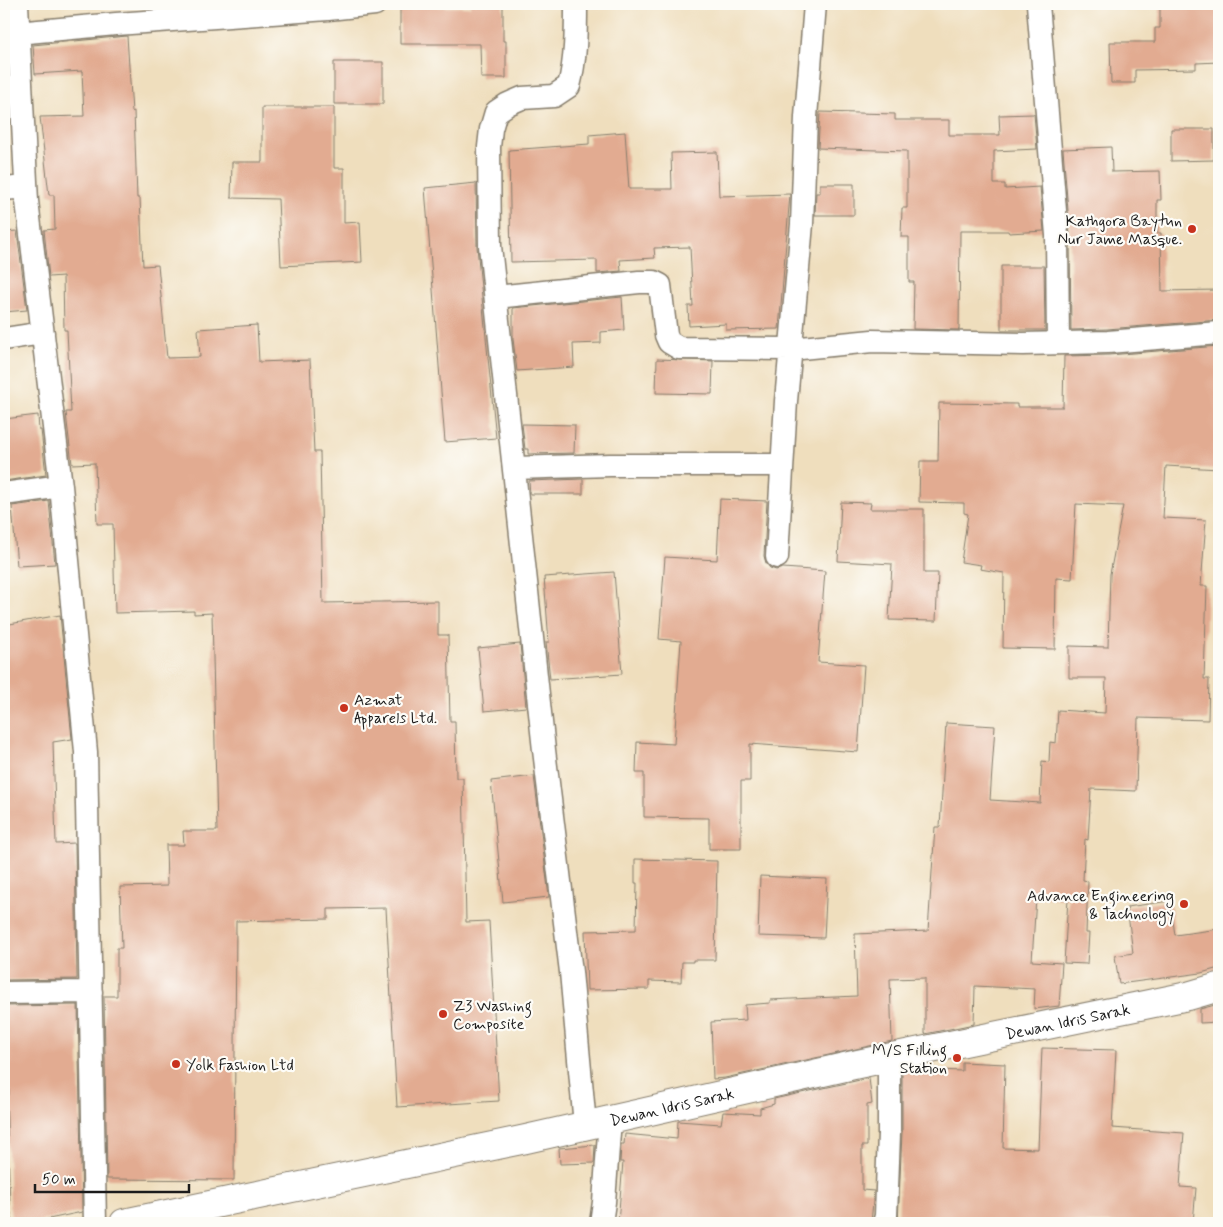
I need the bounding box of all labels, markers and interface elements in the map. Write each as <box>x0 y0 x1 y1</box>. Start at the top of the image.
place label: Kathgora Baytun Nur Jame Masque. <box>1057 211 1182 250</box>
marker: Kathgora Baytun Nur Jame Masque. <box>1186 223 1198 235</box>
place label: Azmat Apparels Ltd. <box>354 690 437 730</box>
marker: Azmat Apparels Ltd. <box>338 702 350 714</box>
place label: Advance Engineering & Tachnology <box>1027 886 1174 926</box>
marker: Advance Engineering & Tachnology <box>1178 898 1190 910</box>
place label: Z3 Washing Composite <box>453 996 532 1035</box>
street label: Dewan Idris Sarak <box>1004 999 1132 1045</box>
marker: Z3 Washing Composite <box>437 1008 449 1020</box>
place label: M/S Filling Station <box>872 1040 947 1079</box>
marker: M/S Filling Station <box>951 1052 963 1064</box>
place label: Yolk Fashion Ltd <box>186 1055 294 1076</box>
marker: Yolk Fashion Ltd <box>170 1058 182 1070</box>
street label: Dewan Idris Sarak <box>608 1083 736 1132</box>
scale bar <box>35 1162 189 1194</box>
text: 50 m <box>42 1170 76 1190</box>

